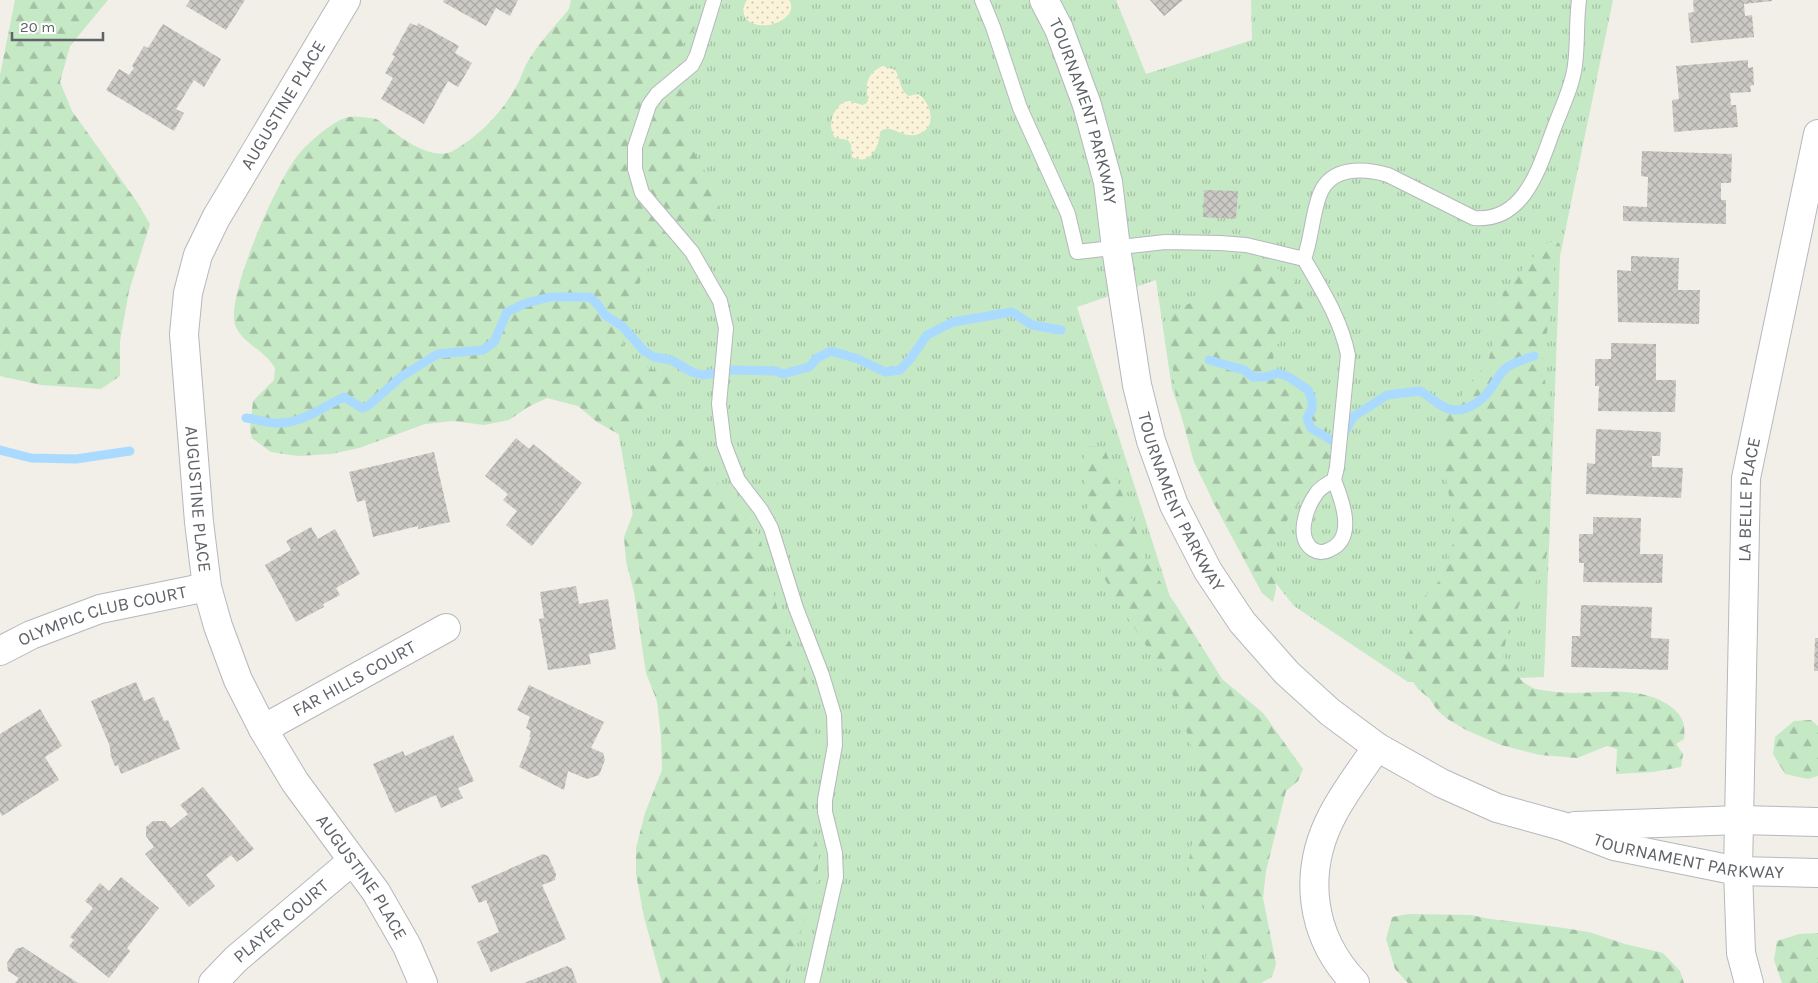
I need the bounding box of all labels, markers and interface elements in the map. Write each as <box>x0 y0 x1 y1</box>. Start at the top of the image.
scale bar <box>12 10 104 42</box>
street label: TOURNAMENT PARKWAY <box>1044 15 1122 206</box>
text: 20 m <box>20 18 55 36</box>
street label: AUGUSTINE PLACE <box>236 36 330 174</box>
street label: TOURNAMENT PARKWAY <box>1133 410 1230 596</box>
street label: AUGUSTINE PLACE <box>180 425 216 573</box>
street label: LA BELLE PLACE <box>1733 435 1765 562</box>
street label: OLYMPIC CLUB COURT <box>14 580 189 651</box>
street label: FAR HILLS COURT <box>288 636 420 722</box>
street label: AUGUSTINE PLACE <box>312 810 412 944</box>
street label: TOURNAMENT PARKWAY <box>1590 828 1784 883</box>
street label: PLAYER COURT <box>229 875 333 968</box>

